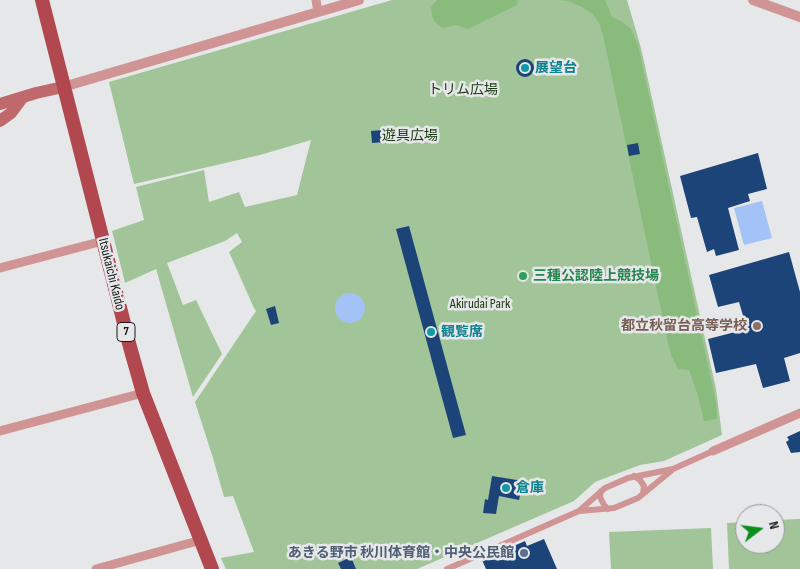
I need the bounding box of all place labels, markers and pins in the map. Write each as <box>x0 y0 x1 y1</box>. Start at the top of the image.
place label: 展望台 <box>535 60 577 76</box>
marker: 展望台 <box>519 62 531 74</box>
place label: 三種公認陸上競技場 <box>533 268 659 284</box>
marker: 三種公認陸上競技場 <box>517 270 529 282</box>
place label: 都立秋留台高等学校 <box>621 318 747 334</box>
marker: 都立秋留台高等学校 <box>751 320 763 332</box>
place label: 観覧席 <box>441 324 483 340</box>
marker: 観覧席 <box>425 326 437 338</box>
place label: 倉庫 <box>516 480 544 496</box>
marker: 倉庫 <box>500 482 512 494</box>
place label: あきる野市 秋川体育館・中央公民館 <box>288 545 514 561</box>
marker: あきる野市 秋川体育館・中央公民館 <box>518 547 530 559</box>

